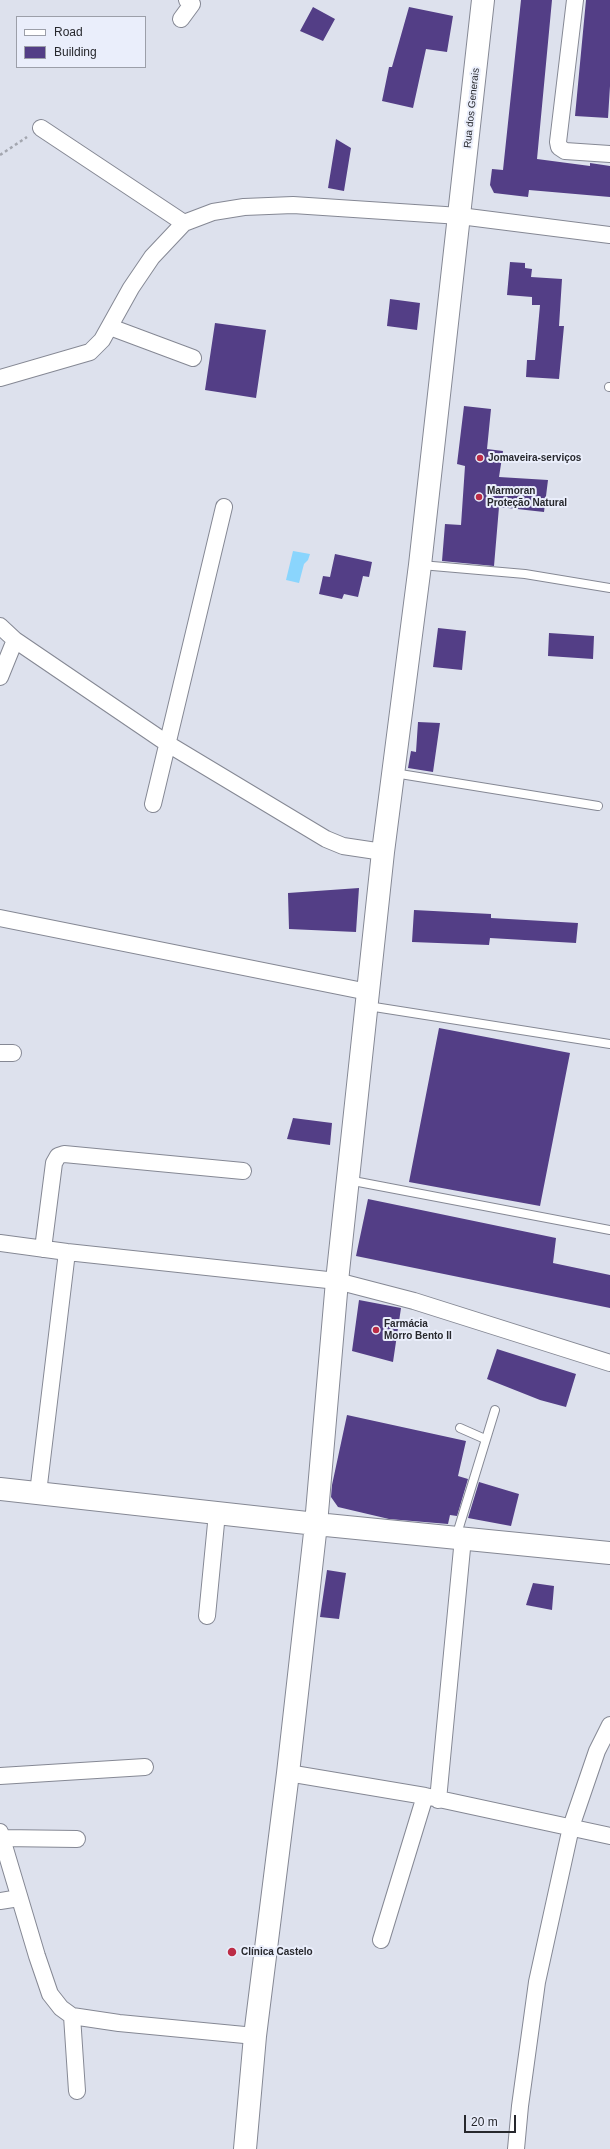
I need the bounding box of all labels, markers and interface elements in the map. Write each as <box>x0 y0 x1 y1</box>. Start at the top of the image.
legend <box>16 16 146 68</box>
text: Road <box>54 25 83 39</box>
text: Building <box>54 45 97 59</box>
street label: Rua dos Generais <box>462 67 482 149</box>
place label: Jomaveira-serviços <box>488 452 581 464</box>
marker: Jomaveira-serviços <box>475 453 485 463</box>
place label: Marmoran Proteção Natural <box>487 485 567 508</box>
marker: Marmoran Proteção Natural <box>474 492 484 502</box>
place label: Farmácia Morro Bento II <box>384 1318 452 1342</box>
marker: Farmácia Morro Bento II <box>371 1325 381 1335</box>
marker: Clínica Castelo <box>226 1946 238 1958</box>
place label: Clínica Castelo <box>241 1946 313 1958</box>
scale bar <box>466 2107 518 2133</box>
text: 20 m <box>471 2115 498 2129</box>

